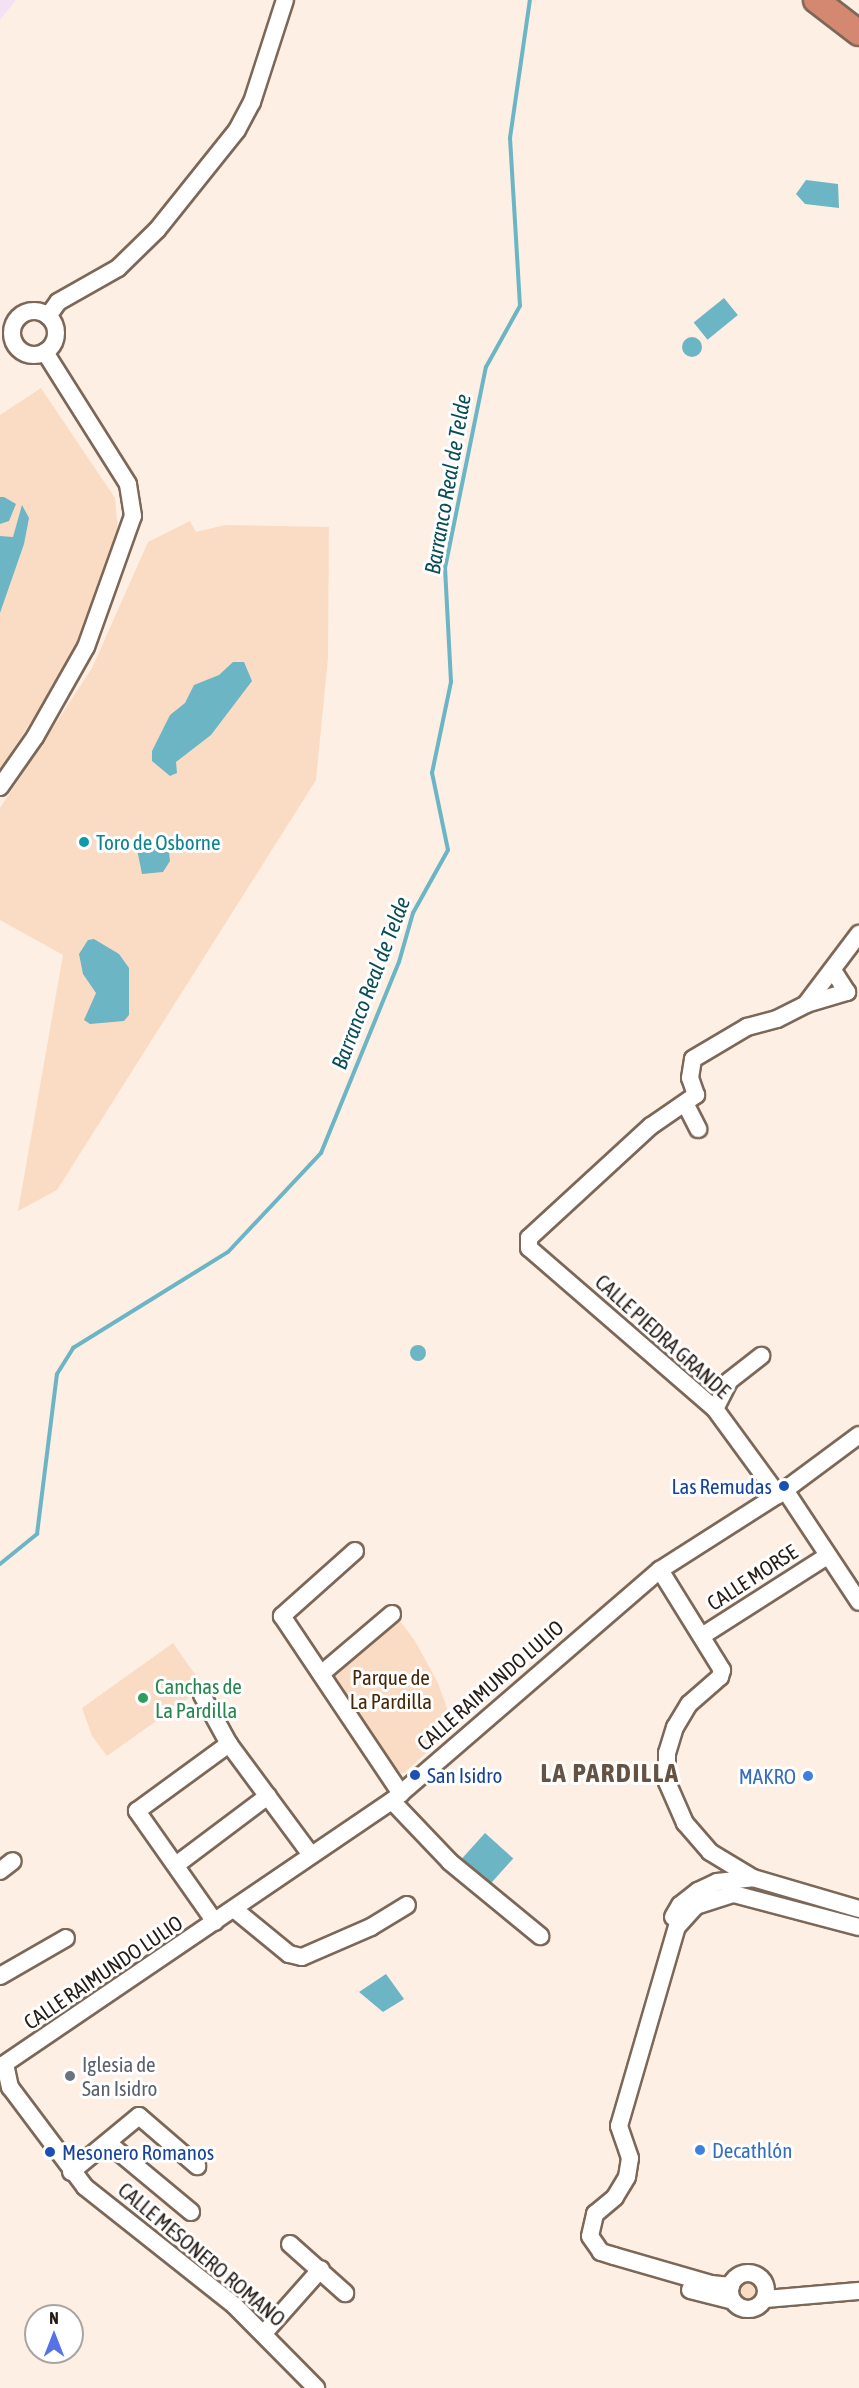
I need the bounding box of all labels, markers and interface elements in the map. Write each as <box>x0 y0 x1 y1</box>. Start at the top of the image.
water label: Barranco Real de Telde <box>419 392 477 576</box>
place label: Toro de Osborne <box>96 829 221 855</box>
marker: Toro de Osborne <box>77 835 91 849</box>
water label: Barranco Real de Telde <box>326 893 416 1073</box>
street label: CALLE PIEDRA GRANDE <box>590 1269 736 1403</box>
place label: Las Remudas <box>671 1473 772 1499</box>
marker: Las Remudas <box>777 1479 791 1493</box>
street label: CALLE MORSE <box>702 1539 802 1615</box>
street label: CALLE RAIMUNDO LULIO <box>412 1614 568 1756</box>
park label: Parque de La Pardilla <box>350 1664 432 1714</box>
place label: Canchas de La Pardilla <box>155 1673 242 1723</box>
marker: Canchas de La Pardilla <box>136 1691 150 1705</box>
district label: LA PARDILLA <box>541 1757 679 1789</box>
place label: San Isidro <box>427 1762 502 1788</box>
place label: MAKRO <box>739 1763 796 1789</box>
marker: San Isidro <box>408 1768 422 1782</box>
marker: MAKRO <box>801 1769 815 1783</box>
street label: CALLE RAIMUNDO LULIO <box>19 1910 187 2034</box>
place label: Iglesia de San Isidro <box>82 2051 157 2101</box>
marker: Iglesia de San Isidro <box>63 2069 77 2083</box>
place label: Decathlón <box>712 2137 792 2163</box>
place label: Mesonero Romanos <box>62 2139 214 2165</box>
marker: Decathlón <box>693 2143 707 2157</box>
marker: Mesonero Romanos <box>43 2145 57 2159</box>
street label: CALLE MESONERO ROMANO <box>113 2177 291 2331</box>
north arrow <box>24 2304 84 2364</box>
text: N <box>49 2309 59 2327</box>

